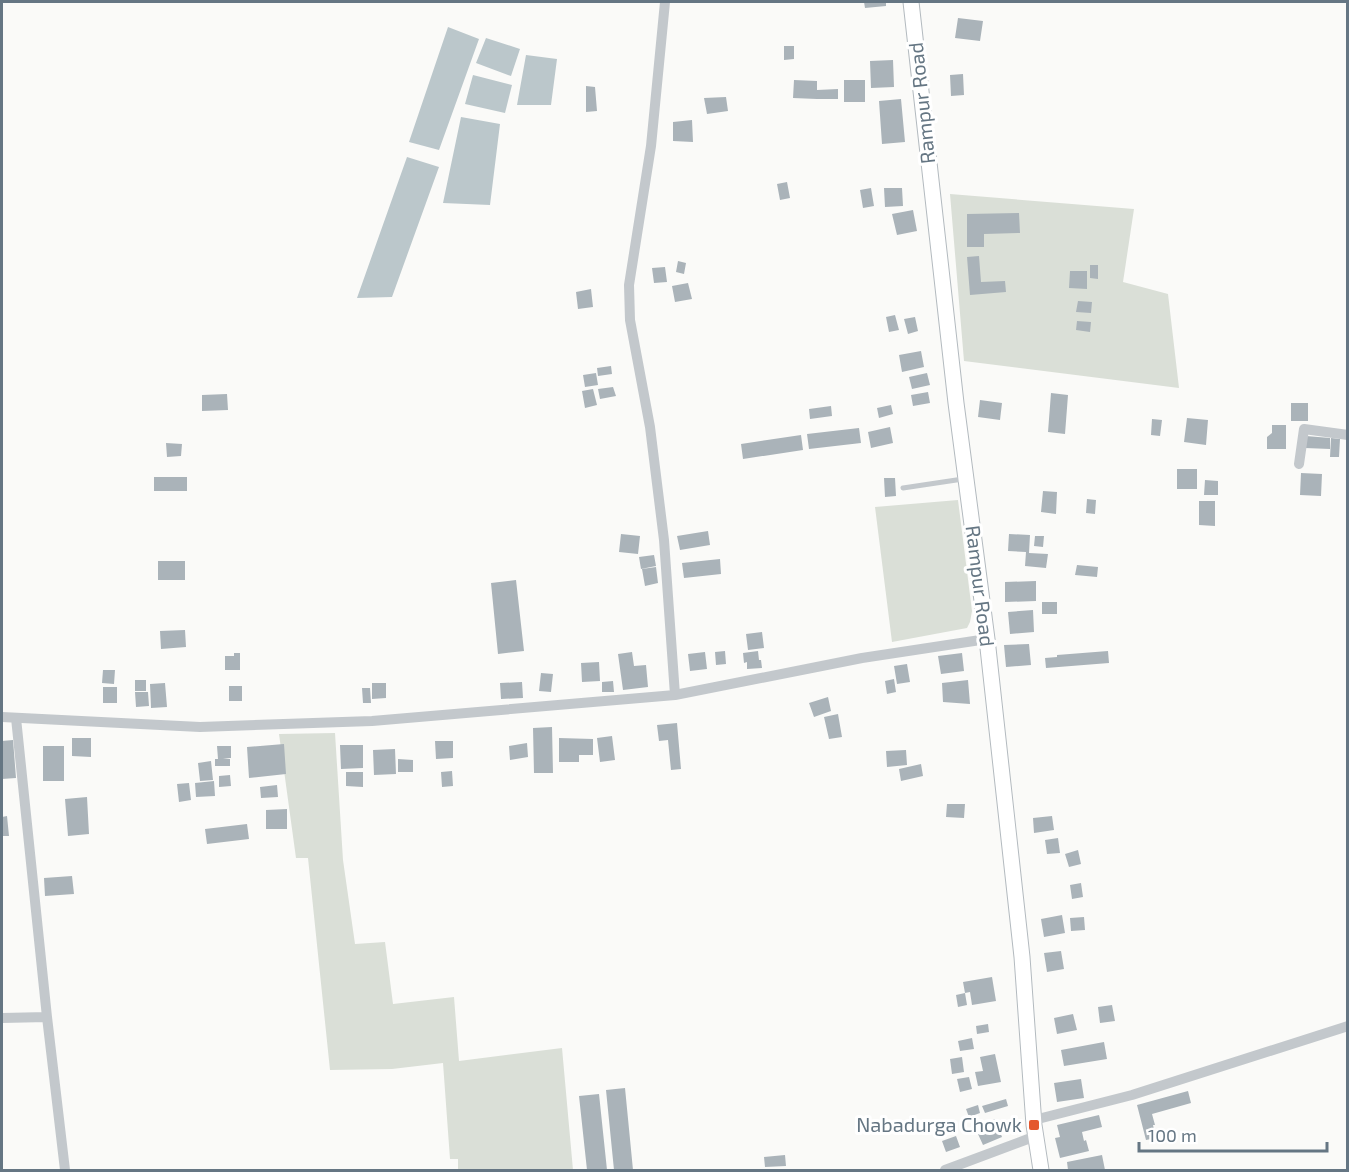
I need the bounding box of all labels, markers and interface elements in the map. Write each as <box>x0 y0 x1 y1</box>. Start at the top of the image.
street label: Rampur Road <box>903 41 939 165</box>
street label: Rampur Road <box>962 524 1000 648</box>
place label: Nabadurga Chowk <box>856 1112 1022 1136</box>
scale bar <box>1139 1115 1326 1153</box>
marker: Nabadurga Chowk <box>1027 1118 1041 1132</box>
text: 100 m <box>1148 1124 1197 1146</box>

